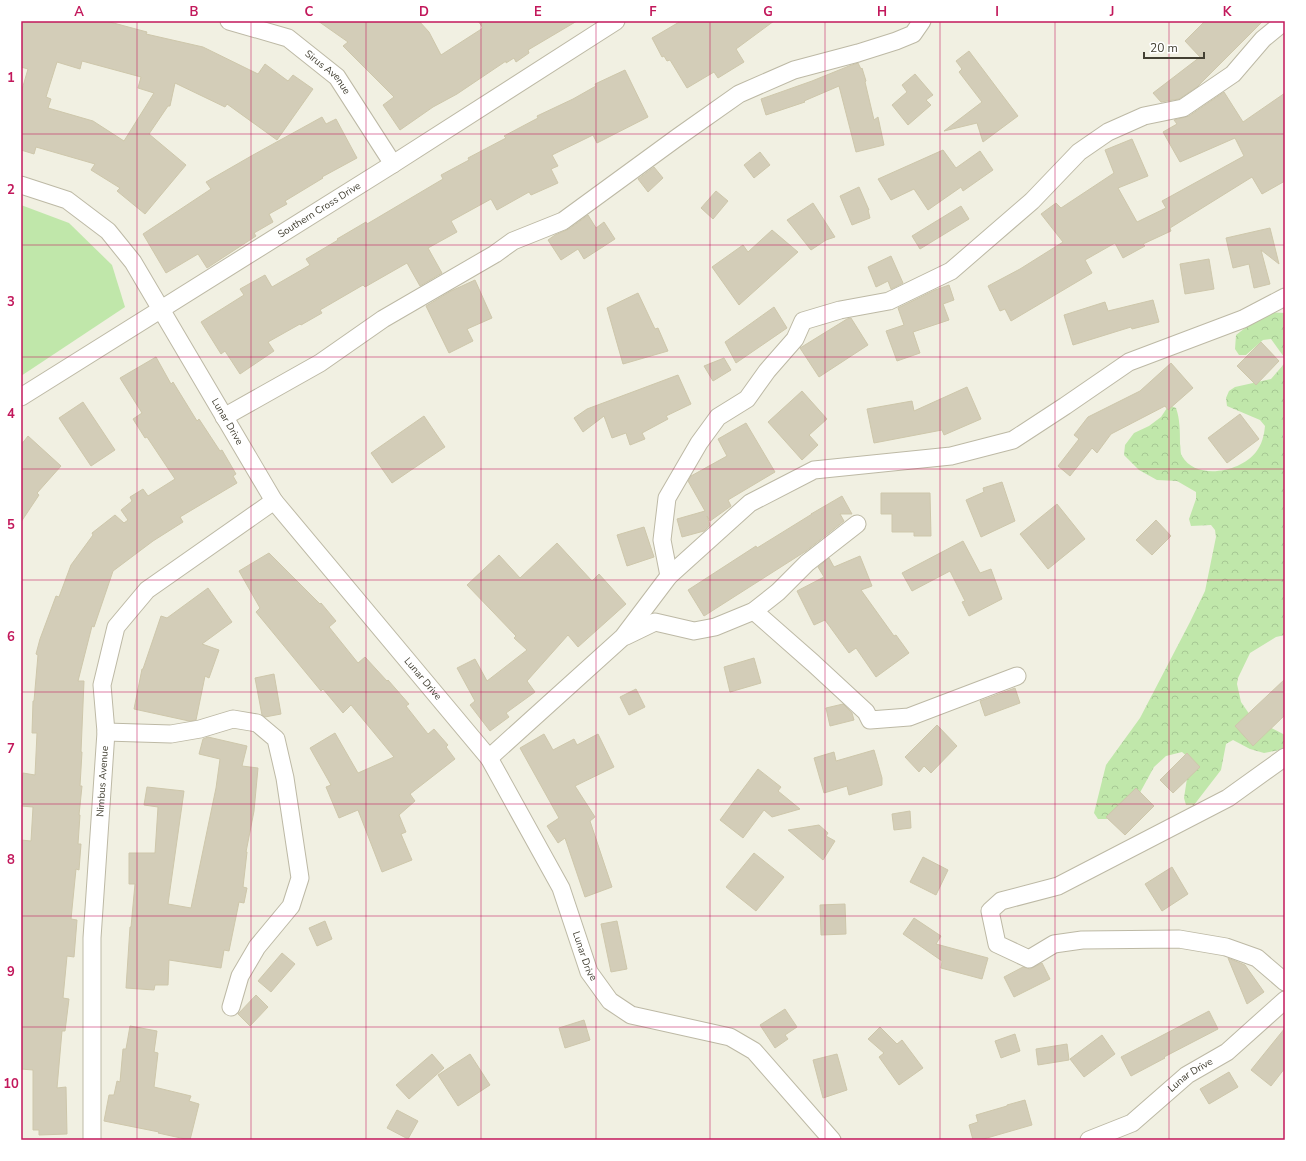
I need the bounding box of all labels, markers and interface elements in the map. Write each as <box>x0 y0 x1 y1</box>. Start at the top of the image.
text: A <box>74 3 84 21</box>
text: B <box>190 3 199 21</box>
text: C <box>305 3 314 21</box>
text: D <box>419 3 429 21</box>
text: E <box>534 3 542 21</box>
text: F <box>649 3 657 21</box>
text: G <box>763 3 773 21</box>
text: H <box>877 3 887 21</box>
text: I <box>995 3 999 21</box>
text: J <box>1109 3 1114 21</box>
text: K <box>1223 3 1232 21</box>
scale bar <box>1144 34 1204 60</box>
text: 20 m <box>1150 40 1178 56</box>
street label: Sirus Avenue <box>302 47 353 97</box>
text: 1 <box>7 69 15 87</box>
street label: Southern Cross Drive <box>275 179 363 241</box>
text: 2 <box>7 181 15 199</box>
text: 3 <box>7 293 15 311</box>
street label: Lunar Drive <box>208 396 246 448</box>
text: 4 <box>7 405 15 423</box>
text: 5 <box>7 516 15 534</box>
text: 6 <box>7 628 15 646</box>
street label: Lunar Drive <box>401 654 445 703</box>
text: 7 <box>7 740 15 758</box>
street label: Nimbus Avenue <box>93 745 112 817</box>
text: 8 <box>7 851 15 869</box>
street label: Lunar Drive <box>569 930 600 984</box>
text: 9 <box>7 963 15 981</box>
street label: Lunar Drive <box>1165 1055 1215 1096</box>
text: 10 <box>3 1075 19 1093</box>

